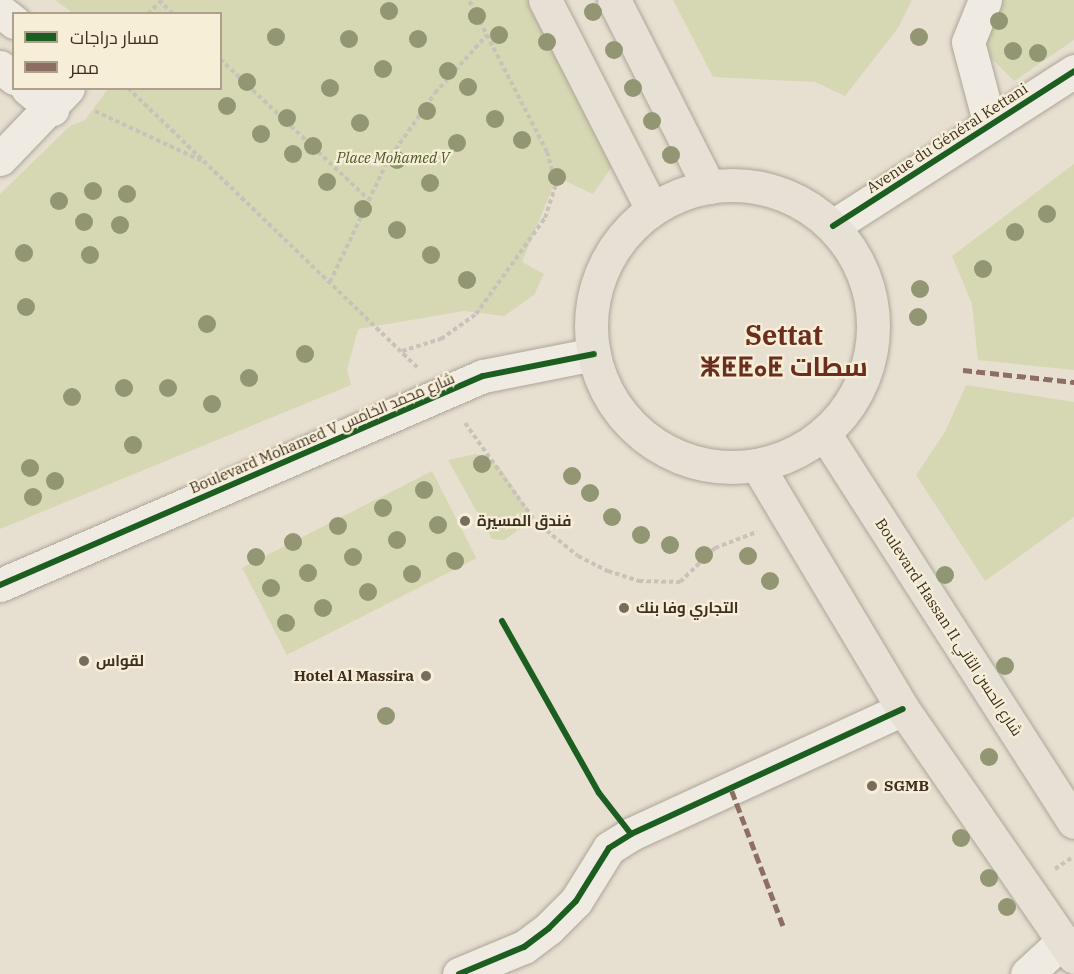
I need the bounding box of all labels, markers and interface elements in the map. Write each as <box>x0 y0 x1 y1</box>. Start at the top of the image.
legend <box>12 12 222 90</box>
text: مسار دراجات <box>70 26 159 49</box>
text: ممر <box>70 56 99 79</box>
street label: Avenue du Général Kettani <box>863 79 1031 197</box>
park label: Place Mohamed V <box>337 149 449 167</box>
district label: Settat ⵥⵟⵟⴰⵟ سطات <box>700 318 868 381</box>
street label: Boulevard Mohamed V شارع محمد الخامس <box>187 369 457 497</box>
place label: فندق المسيرة <box>477 512 571 530</box>
marker: فندق المسيرة <box>458 514 472 528</box>
street label: Boulevard Hassan II شارع الحسن الثاني <box>872 515 1026 739</box>
place label: التجاري وفا بنك <box>636 599 738 617</box>
marker: التجاري وفا بنك <box>617 601 631 615</box>
place label: لقواس <box>96 652 144 670</box>
marker: لقواس <box>77 654 91 668</box>
place label: Hotel Al Massira <box>294 667 414 685</box>
marker: Hotel Al Massira <box>419 669 433 683</box>
place label: SGMB <box>884 777 929 795</box>
marker: SGMB <box>865 779 879 793</box>

